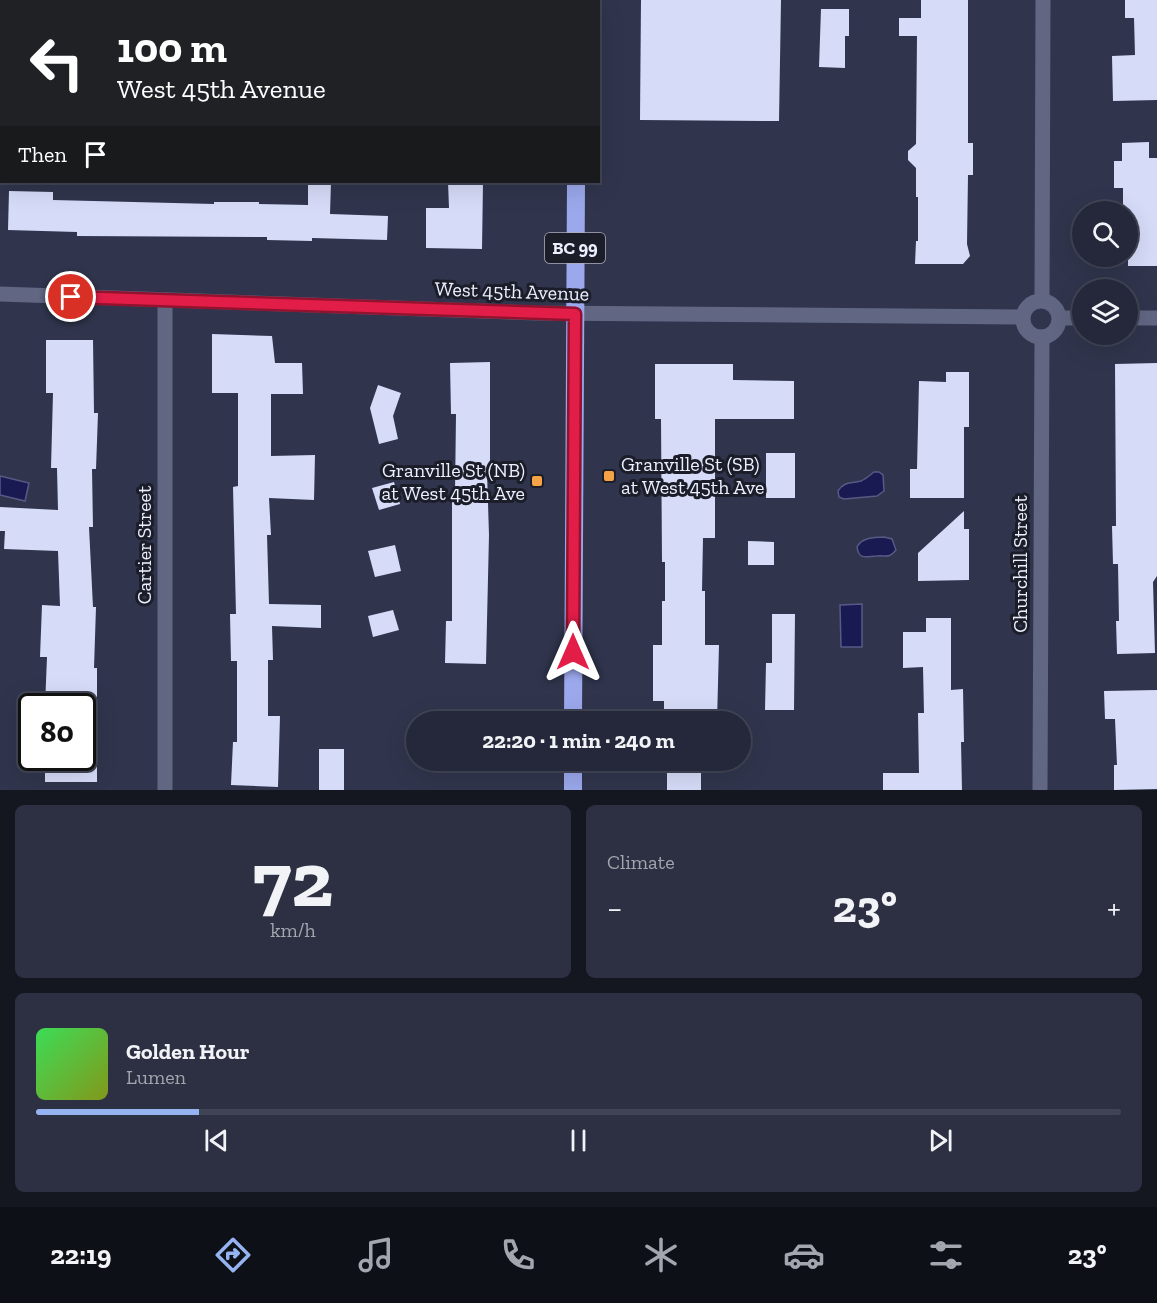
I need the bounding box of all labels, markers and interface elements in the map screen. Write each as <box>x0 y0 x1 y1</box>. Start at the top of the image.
text: 100 m <box>117 22 227 73</box>
icon: left <box>18 24 96 102</box>
text: West 45th Avenue <box>117 73 326 105</box>
icon: arrive <box>79 138 112 171</box>
text: Then <box>18 141 67 168</box>
map controls <box>1072 201 1138 345</box>
button: search <box>1072 201 1138 267</box>
road number: BC 99 <box>545 233 605 263</box>
pin <box>45 271 96 322</box>
street label: West 45th Avenue <box>434 276 590 306</box>
button: layers <box>1072 279 1138 345</box>
icon: arrive <box>54 280 87 313</box>
place label: Granville St (SB) at West 45th Ave <box>621 452 765 499</box>
place label: Granville St (NB) at West 45th Ave <box>382 458 525 505</box>
marker: Granville St (SB) at West 45th Ave <box>602 469 616 483</box>
marker: Granville St (NB) at West 45th Ave <box>530 474 544 488</box>
street label: Cartier Street <box>132 485 156 604</box>
street label: Churchill Street <box>1008 495 1032 633</box>
position arrow <box>541 620 605 684</box>
speed limit sign: 80 <box>18 693 96 771</box>
text: 22:20 · 1 min · 240 m <box>482 727 675 754</box>
text: 72 <box>253 832 333 926</box>
text: Climate <box>607 850 675 874</box>
text: 23° <box>833 880 897 934</box>
text: − <box>607 888 622 927</box>
text: + <box>1107 888 1121 927</box>
text: km/h <box>270 918 316 942</box>
text: Golden Hour <box>126 1038 250 1065</box>
text: Lumen <box>126 1065 186 1089</box>
icon: previous <box>200 1124 233 1157</box>
icon: pause <box>562 1124 595 1157</box>
icon: next <box>924 1124 957 1157</box>
icon: directions <box>212 1234 254 1276</box>
icon: music <box>355 1234 397 1276</box>
icon: phone <box>497 1234 539 1276</box>
icon: climate <box>640 1234 682 1276</box>
icon: car <box>783 1234 825 1276</box>
icon: filters <box>925 1234 967 1276</box>
text: 22:19 <box>50 1239 111 1271</box>
text: 23° <box>1068 1239 1107 1271</box>

